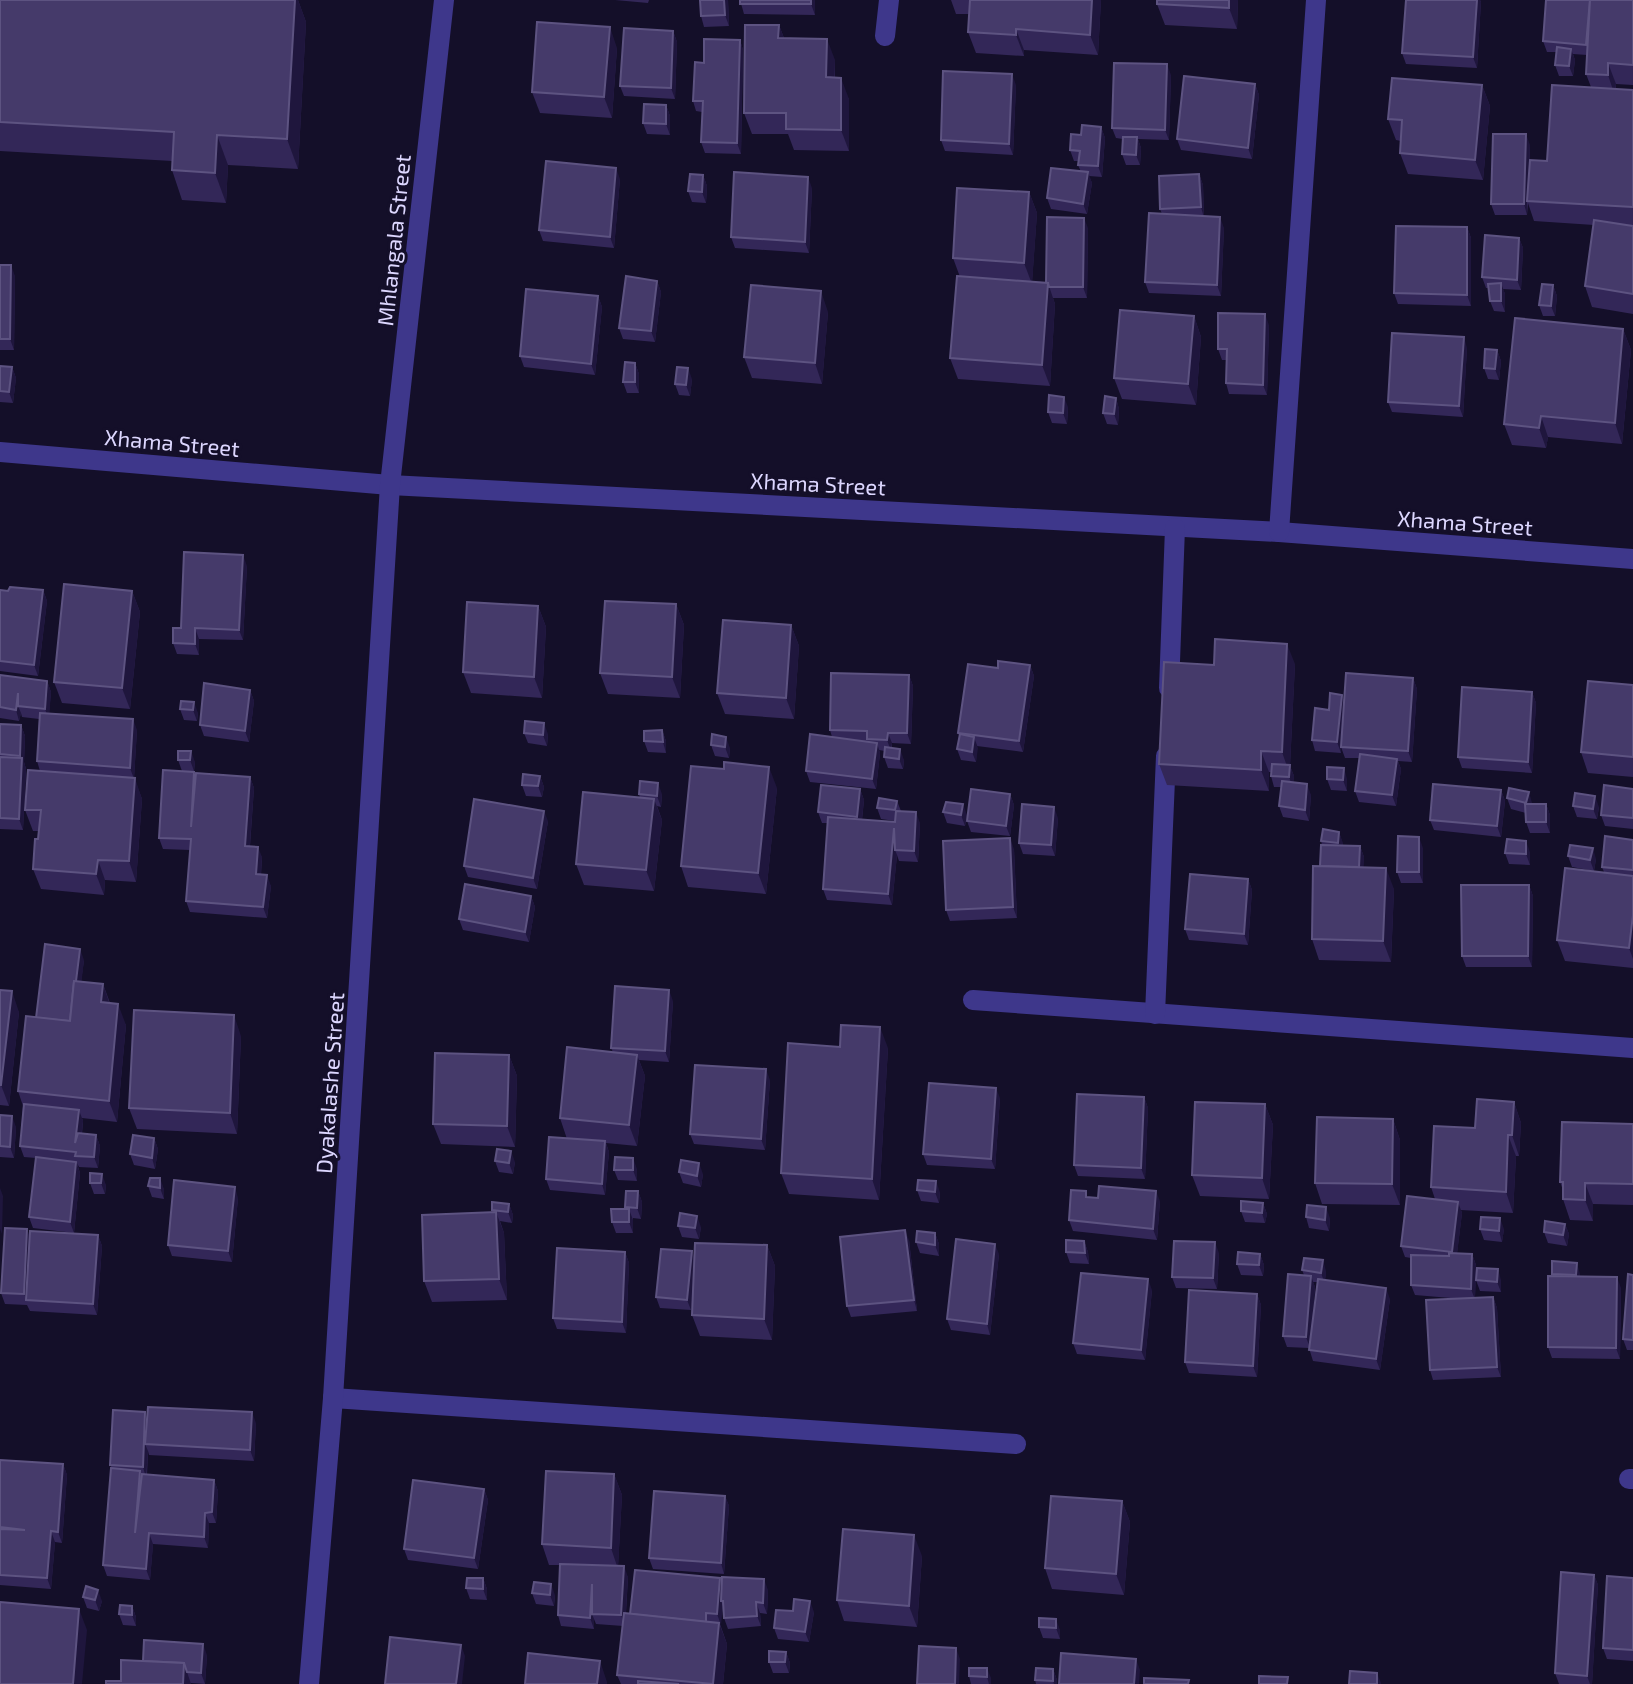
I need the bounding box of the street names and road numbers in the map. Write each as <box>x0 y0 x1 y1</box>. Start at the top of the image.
street label: Mhlangala Street <box>371 153 415 327</box>
street label: Xhama Street <box>103 423 241 461</box>
street label: Xhama Street <box>750 466 886 500</box>
street label: Xhama Street <box>1396 504 1534 540</box>
street label: Dyakalashe Street <box>310 991 348 1175</box>

